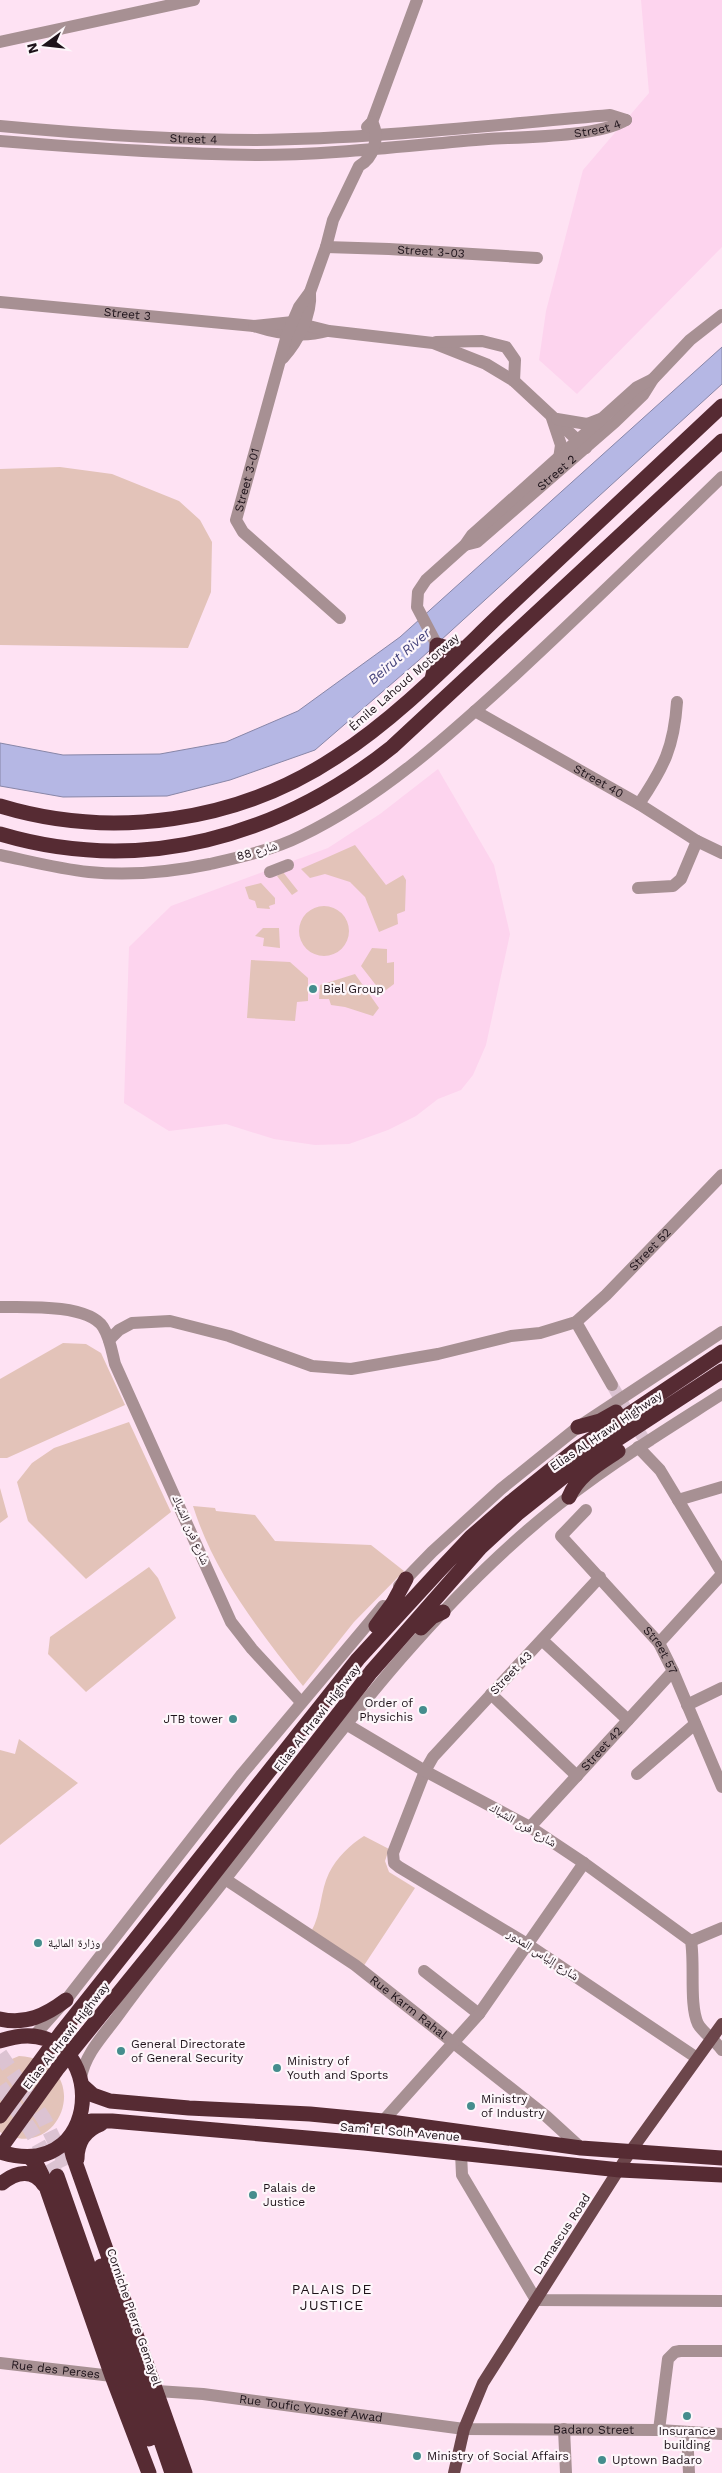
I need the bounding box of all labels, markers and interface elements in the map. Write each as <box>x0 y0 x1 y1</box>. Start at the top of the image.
north arrow <box>20 20 70 70</box>
text: N <box>23 41 42 55</box>
street label: Street 4 <box>573 117 623 141</box>
street label: Street 4 <box>169 131 218 147</box>
street label: Street 3-03 <box>397 243 465 261</box>
street label: Street 3 <box>103 305 152 323</box>
street label: Street 3-01 <box>232 447 262 513</box>
street label: Street 2 <box>534 452 579 493</box>
water label: Beirut River <box>364 624 434 688</box>
street label: Émile Lahoud Motorway <box>346 630 463 734</box>
street label: Street 40 <box>571 761 626 801</box>
street label: شارع 88 <box>235 838 279 864</box>
place label: Biel Group <box>323 982 384 996</box>
marker: Biel Group <box>307 983 319 995</box>
street label: Street 52 <box>626 1225 674 1274</box>
street label: Elias Al Hrawi Highway <box>547 1388 665 1474</box>
street label: شارع فرن الشباك <box>169 1493 213 1567</box>
street label: Street 57 <box>640 1623 681 1677</box>
street label: Street 43 <box>487 1649 535 1697</box>
street label: Elias Al Hrawi Highway <box>271 1661 364 1774</box>
place label: Order of Physichis <box>359 1696 413 1724</box>
marker: Order of Physichis <box>417 1704 429 1716</box>
place label: JTB tower <box>164 1712 223 1726</box>
marker: JTB tower <box>227 1713 239 1725</box>
street label: Street 42 <box>578 1724 625 1774</box>
street label: شارع فرن الشباك <box>487 1800 559 1851</box>
street label: شارع إلياس المدور <box>503 1926 581 1984</box>
place label: وزارة المالية <box>48 1936 100 1950</box>
marker: وزارة المالية <box>32 1937 44 1949</box>
street label: Rue Karm Rahal <box>367 1973 450 2042</box>
street label: Elias Al Hrawi Highway <box>20 1979 113 2092</box>
place label: General Directorate of General Security <box>131 2037 245 2065</box>
marker: General Directorate of General Security <box>115 2045 127 2057</box>
place label: Ministry of Youth and Sports <box>287 2054 388 2082</box>
marker: Ministry of Youth and Sports <box>271 2062 283 2074</box>
place label: Ministry of Industry <box>481 2092 546 2120</box>
marker: Ministry of Industry <box>465 2100 477 2112</box>
street label: Sami El Solh Avenue <box>340 2120 461 2144</box>
place label: Palais de Justice <box>263 2181 316 2209</box>
marker: Palais de Justice <box>247 2189 259 2201</box>
street label: Damascus Road <box>531 2191 593 2277</box>
street label: Corniche Pierre Gemayel <box>104 2246 164 2388</box>
district label: PALAIS DE JUSTICE <box>292 2281 372 2313</box>
street label: Rue des Perses <box>10 2357 101 2382</box>
street label: Rue Toufic Youssef Awad <box>238 2392 384 2425</box>
marker: Insurance building <box>681 2410 693 2422</box>
street label: Badaro Street <box>553 2422 634 2437</box>
place label: Insurance building <box>658 2424 716 2452</box>
place label: Ministry of Social Affairs <box>427 2449 569 2463</box>
marker: Ministry of Social Affairs <box>411 2450 423 2462</box>
place label: Uptown Badaro <box>612 2453 702 2467</box>
marker: Uptown Badaro <box>596 2454 608 2466</box>

